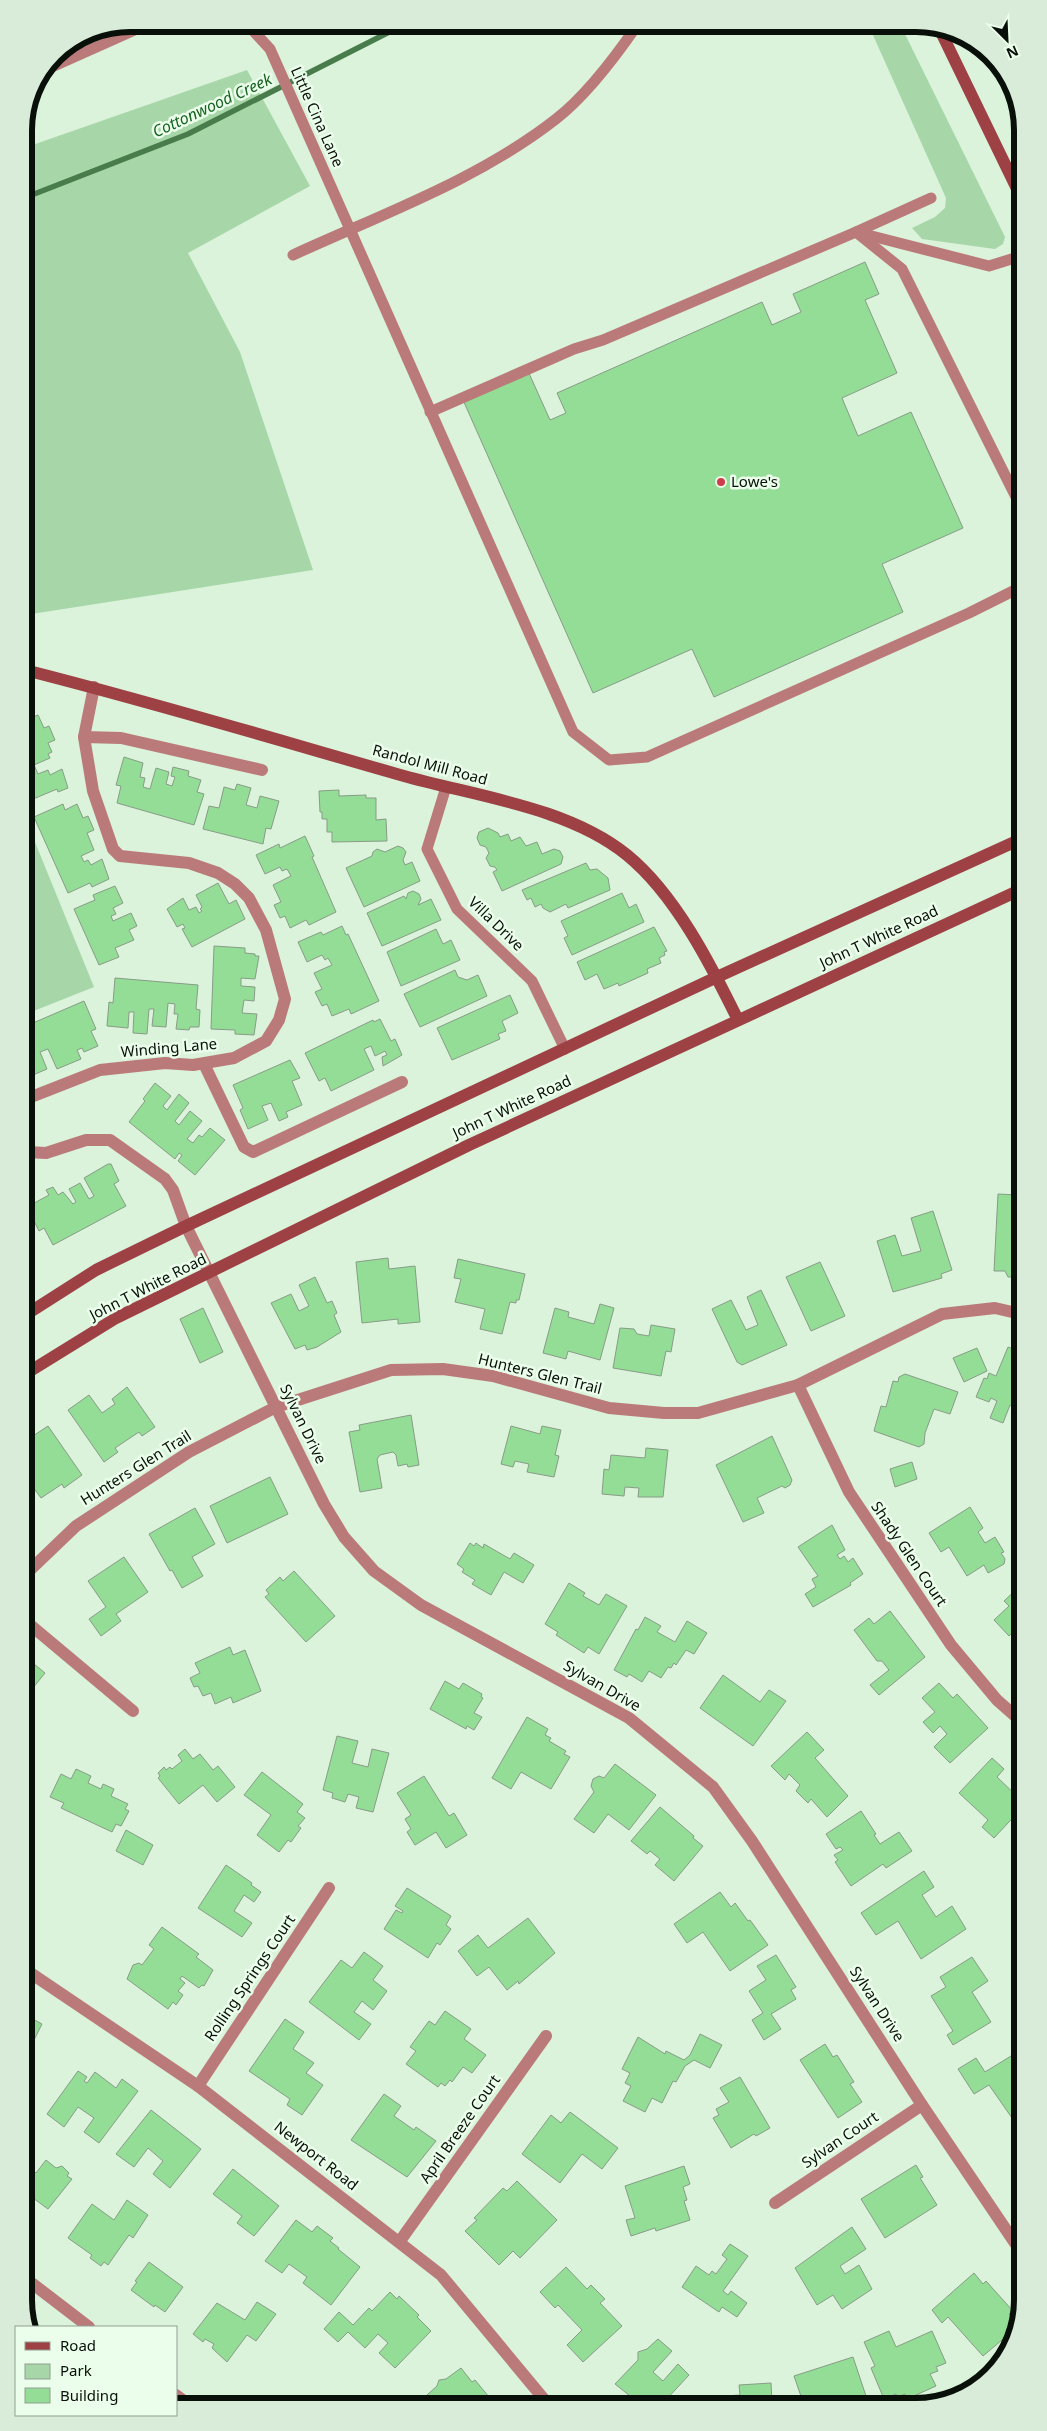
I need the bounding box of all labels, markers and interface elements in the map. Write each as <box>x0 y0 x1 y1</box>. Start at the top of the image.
north arrow <box>982 15 1032 65</box>
text: N <box>1003 41 1022 63</box>
street label: Little Cina Lane <box>287 63 349 170</box>
water label: Cottonwood Creek <box>149 67 276 142</box>
place label: Lowe's <box>731 471 778 491</box>
marker: Lowe's <box>715 476 727 488</box>
street label: Randol Mill Road <box>371 739 490 789</box>
street label: Villa Drive <box>465 892 529 955</box>
street label: John T White Road <box>814 900 941 973</box>
street label: Winding Lane <box>120 1033 218 1061</box>
street label: John T White Road <box>447 1070 574 1143</box>
street label: John T White Road <box>84 1248 209 1325</box>
street label: Hunters Glen Trail <box>476 1348 604 1398</box>
street label: Sylvan Drive <box>276 1381 332 1467</box>
street label: Hunters Glen Trail <box>76 1425 195 1509</box>
street label: Shady Glen Court <box>867 1497 953 1610</box>
street label: Sylvan Drive <box>560 1655 645 1715</box>
street label: Rolling Springs Court <box>199 1910 299 2045</box>
street label: Sylvan Drive <box>846 1962 910 2045</box>
street label: April Breeze Court <box>414 2070 504 2187</box>
street label: Sylvan Court <box>797 2106 882 2172</box>
street label: Newport Road <box>271 2116 363 2194</box>
legend <box>15 2326 178 2416</box>
text: Road <box>60 2335 96 2355</box>
text: Park <box>60 2360 92 2380</box>
text: Building <box>60 2385 118 2405</box>

